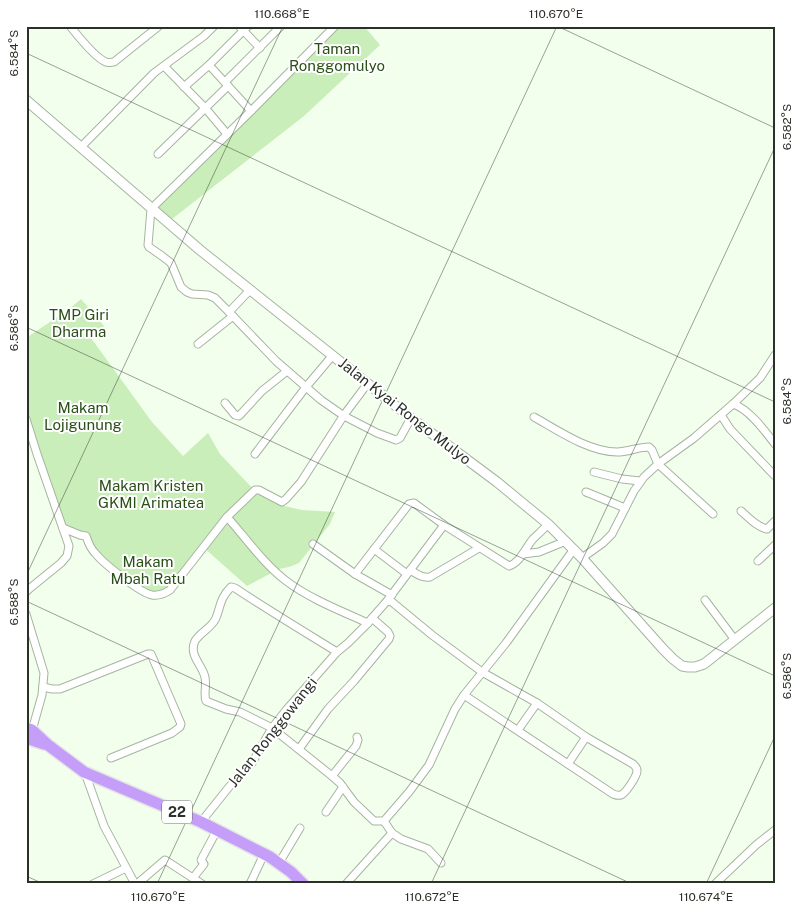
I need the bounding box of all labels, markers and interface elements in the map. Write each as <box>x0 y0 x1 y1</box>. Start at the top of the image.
text: 110.668°E <box>254 7 310 21</box>
text: 110.670°E <box>529 7 583 21</box>
text: 6.584°S <box>7 30 21 76</box>
park label: Taman Ronggomulyo <box>289 40 385 74</box>
text: 6.582°S <box>780 104 794 150</box>
text: 6.586°S <box>7 305 21 351</box>
park label: TMP Giri Dharma <box>49 306 109 340</box>
street label: Jalan Kyai Rongo Mulyo <box>335 354 475 468</box>
text: 6.584°S <box>780 378 794 424</box>
park label: Makam Lojigunung <box>44 399 122 433</box>
park label: Makam Kristen GKMI Arimatea <box>98 477 204 511</box>
park label: Makam Mbah Ratu <box>110 553 186 587</box>
text: 6.588°S <box>7 579 21 625</box>
text: 6.586°S <box>780 653 794 699</box>
street label: Jalan Ronggowangi <box>224 674 320 790</box>
road number: 22 <box>162 800 192 824</box>
text: 110.670°E <box>131 890 185 904</box>
text: 110.672°E <box>405 890 459 904</box>
text: 110.674°E <box>679 890 733 904</box>

